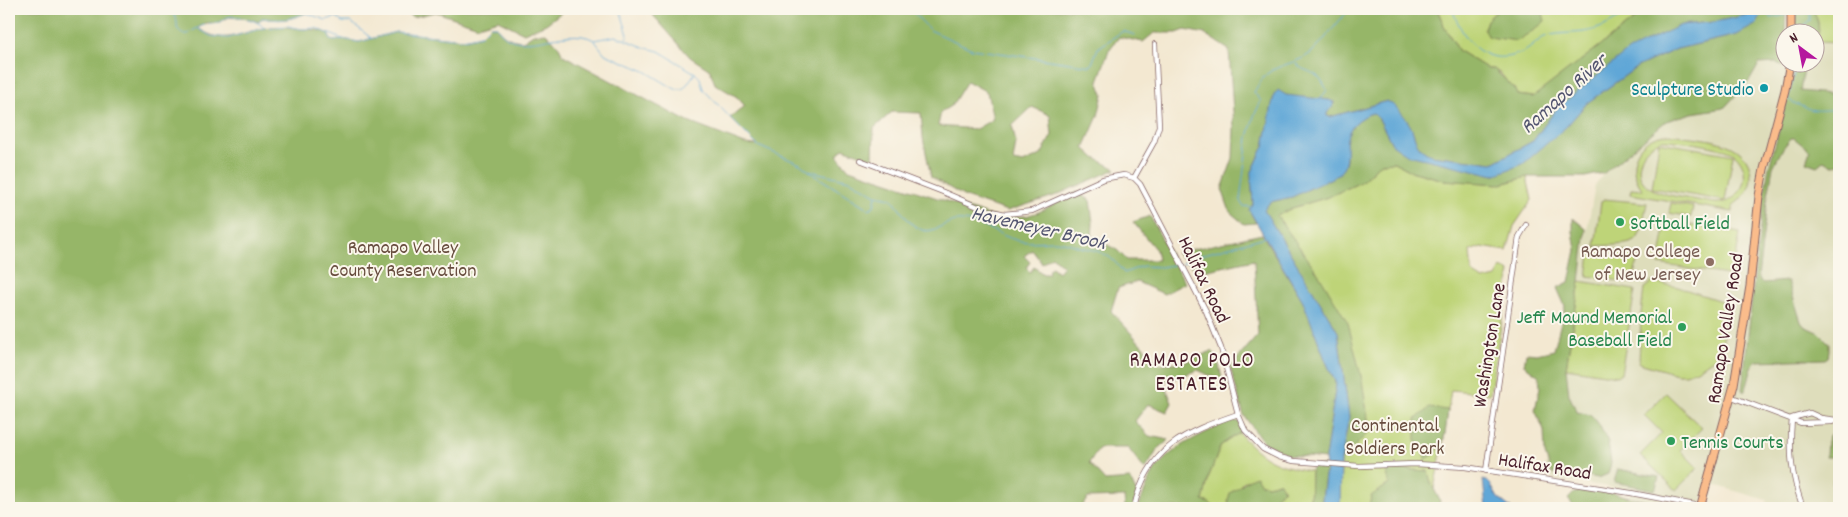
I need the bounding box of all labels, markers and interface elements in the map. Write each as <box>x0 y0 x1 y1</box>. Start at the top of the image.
north arrow <box>1776 22 1826 72</box>
text: N <box>1786 28 1802 49</box>
water label: Ramapo River <box>1515 46 1617 143</box>
place label: Sculpture Studio <box>1631 77 1754 105</box>
marker: Sculpture Studio <box>1758 82 1770 94</box>
water label: Havemeyer Brook <box>968 200 1111 261</box>
place label: Softball Field <box>1630 211 1730 239</box>
marker: Softball Field <box>1614 216 1626 228</box>
street label: Halifax Road <box>1169 232 1235 329</box>
park label: Ramapo Valley County Reservation <box>330 235 476 286</box>
place label: Ramapo College of New Jersey <box>1580 239 1701 290</box>
street label: Ramapo Valley Road <box>1701 251 1753 406</box>
marker: Ramapo College of New Jersey <box>1704 256 1716 268</box>
street label: Washington Lane <box>1467 281 1515 410</box>
place label: Jeff Maund Memorial Baseball Field <box>1517 305 1672 356</box>
marker: Jeff Maund Memorial Baseball Field <box>1676 321 1688 333</box>
district label: RAMAPO POLO ESTATES <box>1129 347 1255 401</box>
park label: Continental Soldiers Park <box>1346 413 1444 464</box>
place label: Tennis Courts <box>1681 430 1784 458</box>
marker: Tennis Courts <box>1665 435 1677 447</box>
street label: Halifax Road <box>1496 447 1593 489</box>

